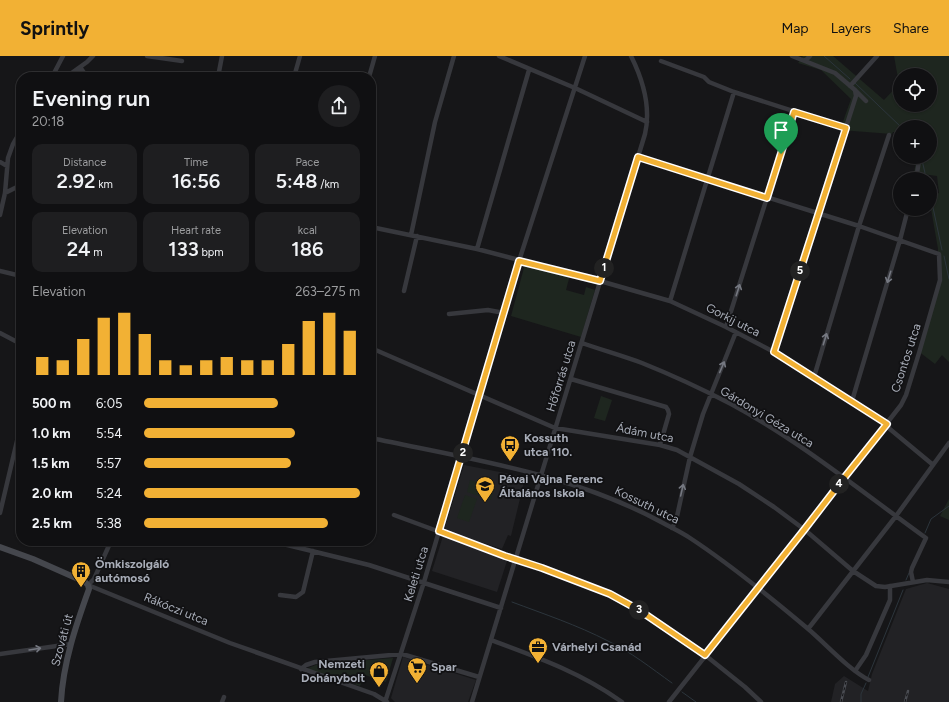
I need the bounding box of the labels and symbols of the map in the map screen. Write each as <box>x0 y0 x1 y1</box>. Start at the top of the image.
pin <box>764 113 798 154</box>
pin: 1 <box>594 258 614 278</box>
pin: 5 <box>790 261 810 281</box>
one-way arrow <box>885 270 892 283</box>
one-way arrow <box>735 284 742 297</box>
street label: Gorkij utca <box>704 300 762 340</box>
street label: Csontos utca <box>888 322 924 394</box>
one-way arrow <box>822 333 829 346</box>
street label: Hőforrás utca <box>543 339 579 413</box>
one-way arrow <box>718 361 726 373</box>
street label: Gárdonyi Géza utca <box>718 384 816 450</box>
street label: Ádám utca <box>615 421 675 445</box>
place label: Kossuth utca 110. <box>524 431 572 459</box>
bus stop icon: Kossuth utca 110. <box>499 434 521 462</box>
pin: 2 <box>453 443 473 463</box>
place label: Pávai Vajna Ferenc Általános Iskola <box>499 472 604 500</box>
pin: 4 <box>829 474 849 494</box>
school or university icon: Pávai Vajna Ferenc Általános Iskola <box>474 475 496 503</box>
street label: Kossuth utca <box>612 483 682 527</box>
one-way arrow <box>679 484 687 497</box>
street label: Keleti utca <box>401 545 431 603</box>
place label: Ömkiszolgáló autómosó <box>95 557 169 585</box>
building icon: Ömkiszolgáló autómosó <box>70 560 92 588</box>
street label: Rákóczi utca <box>142 590 210 628</box>
pin: 3 <box>629 600 649 620</box>
street label: Szováti út <box>48 612 76 668</box>
office icon: Várhelyi Csanád <box>527 636 549 664</box>
place label: Várhelyi Csanád <box>552 640 641 654</box>
one-way arrow <box>28 644 41 652</box>
supermarket icon: Spar <box>406 656 428 684</box>
place label: Nemzeti Dohánybolt <box>301 657 365 685</box>
shop icon: Nemzeti Dohánybolt <box>368 660 390 688</box>
place label: Spar <box>431 660 457 674</box>

